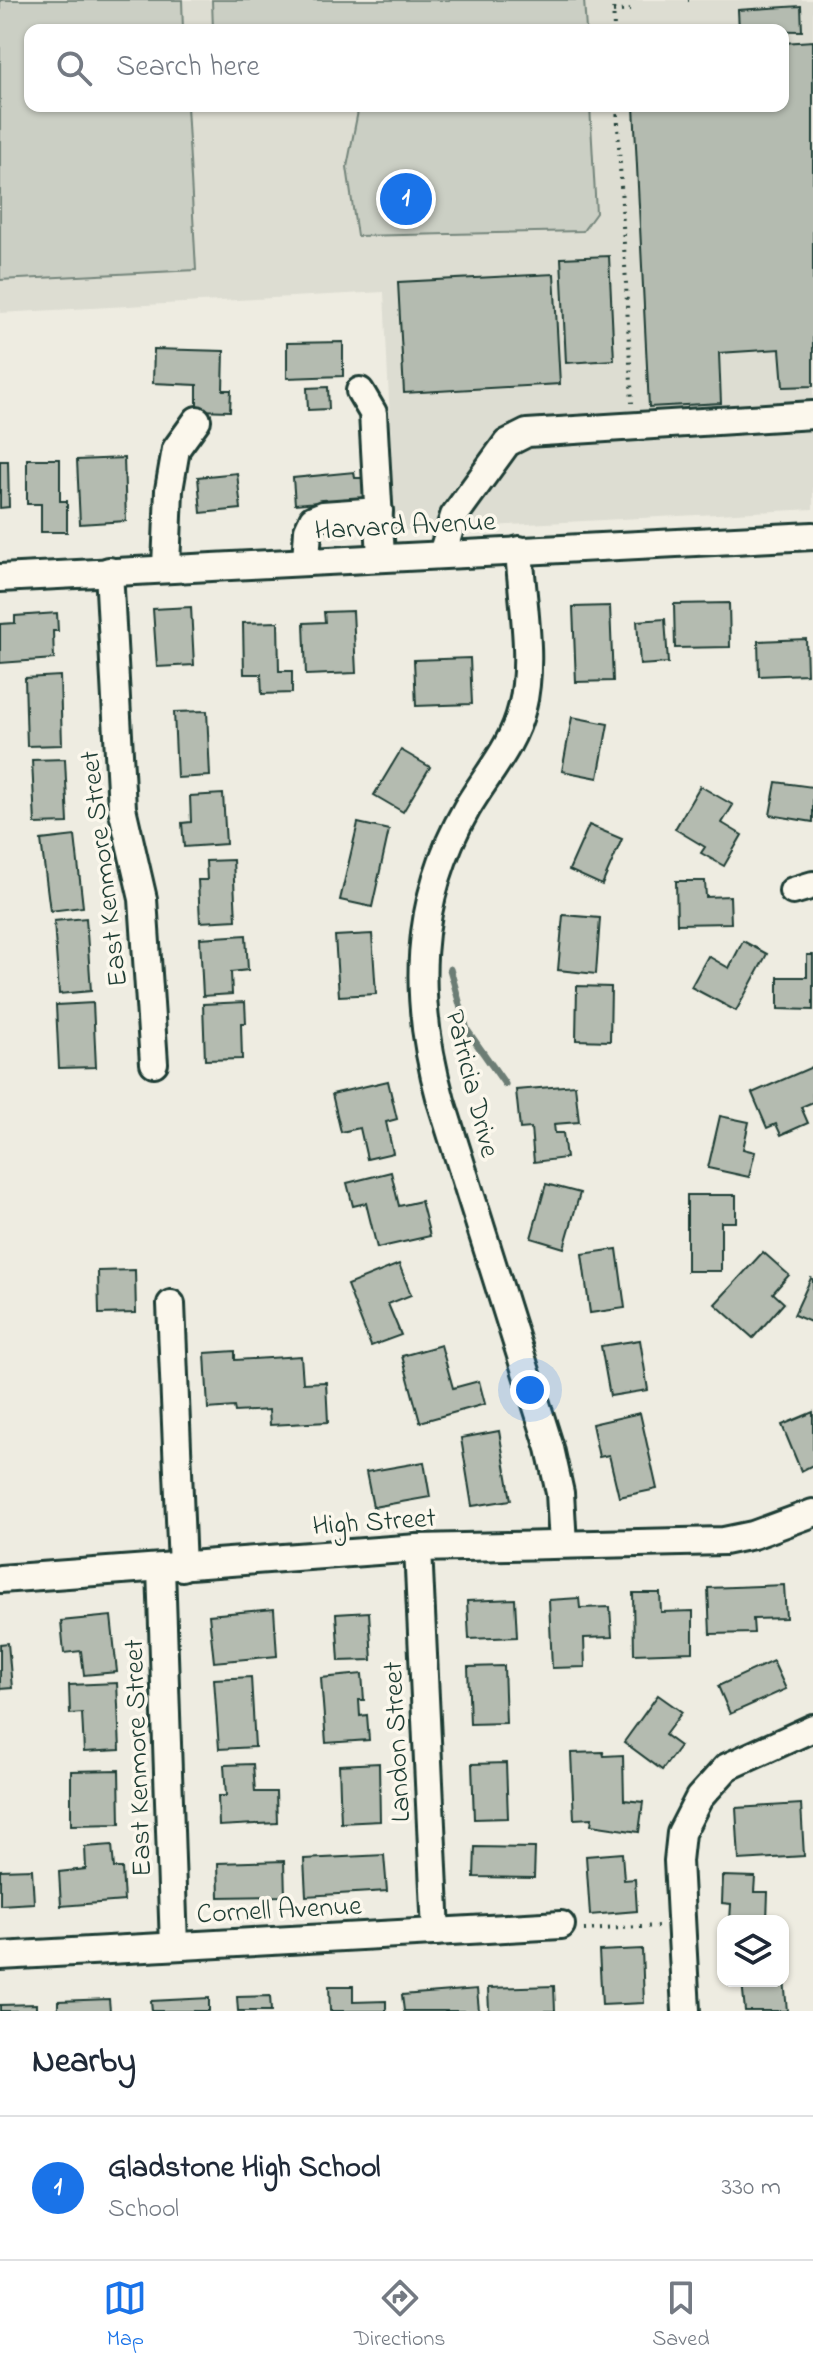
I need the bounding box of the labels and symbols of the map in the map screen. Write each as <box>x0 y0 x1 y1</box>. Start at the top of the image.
pin: 1 <box>380 169 432 229</box>
street label: Harvard Avenue <box>314 502 497 553</box>
street label: East Kenmore Street <box>71 748 140 989</box>
street label: Patricia Drive <box>432 1006 509 1162</box>
your location <box>510 1370 550 1410</box>
street label: High Street <box>311 1499 437 1548</box>
street label: East Kenmore Street <box>115 1638 164 1877</box>
street label: Landon Street <box>374 1660 423 1823</box>
street label: Cornell Avenue <box>196 1887 363 1936</box>

